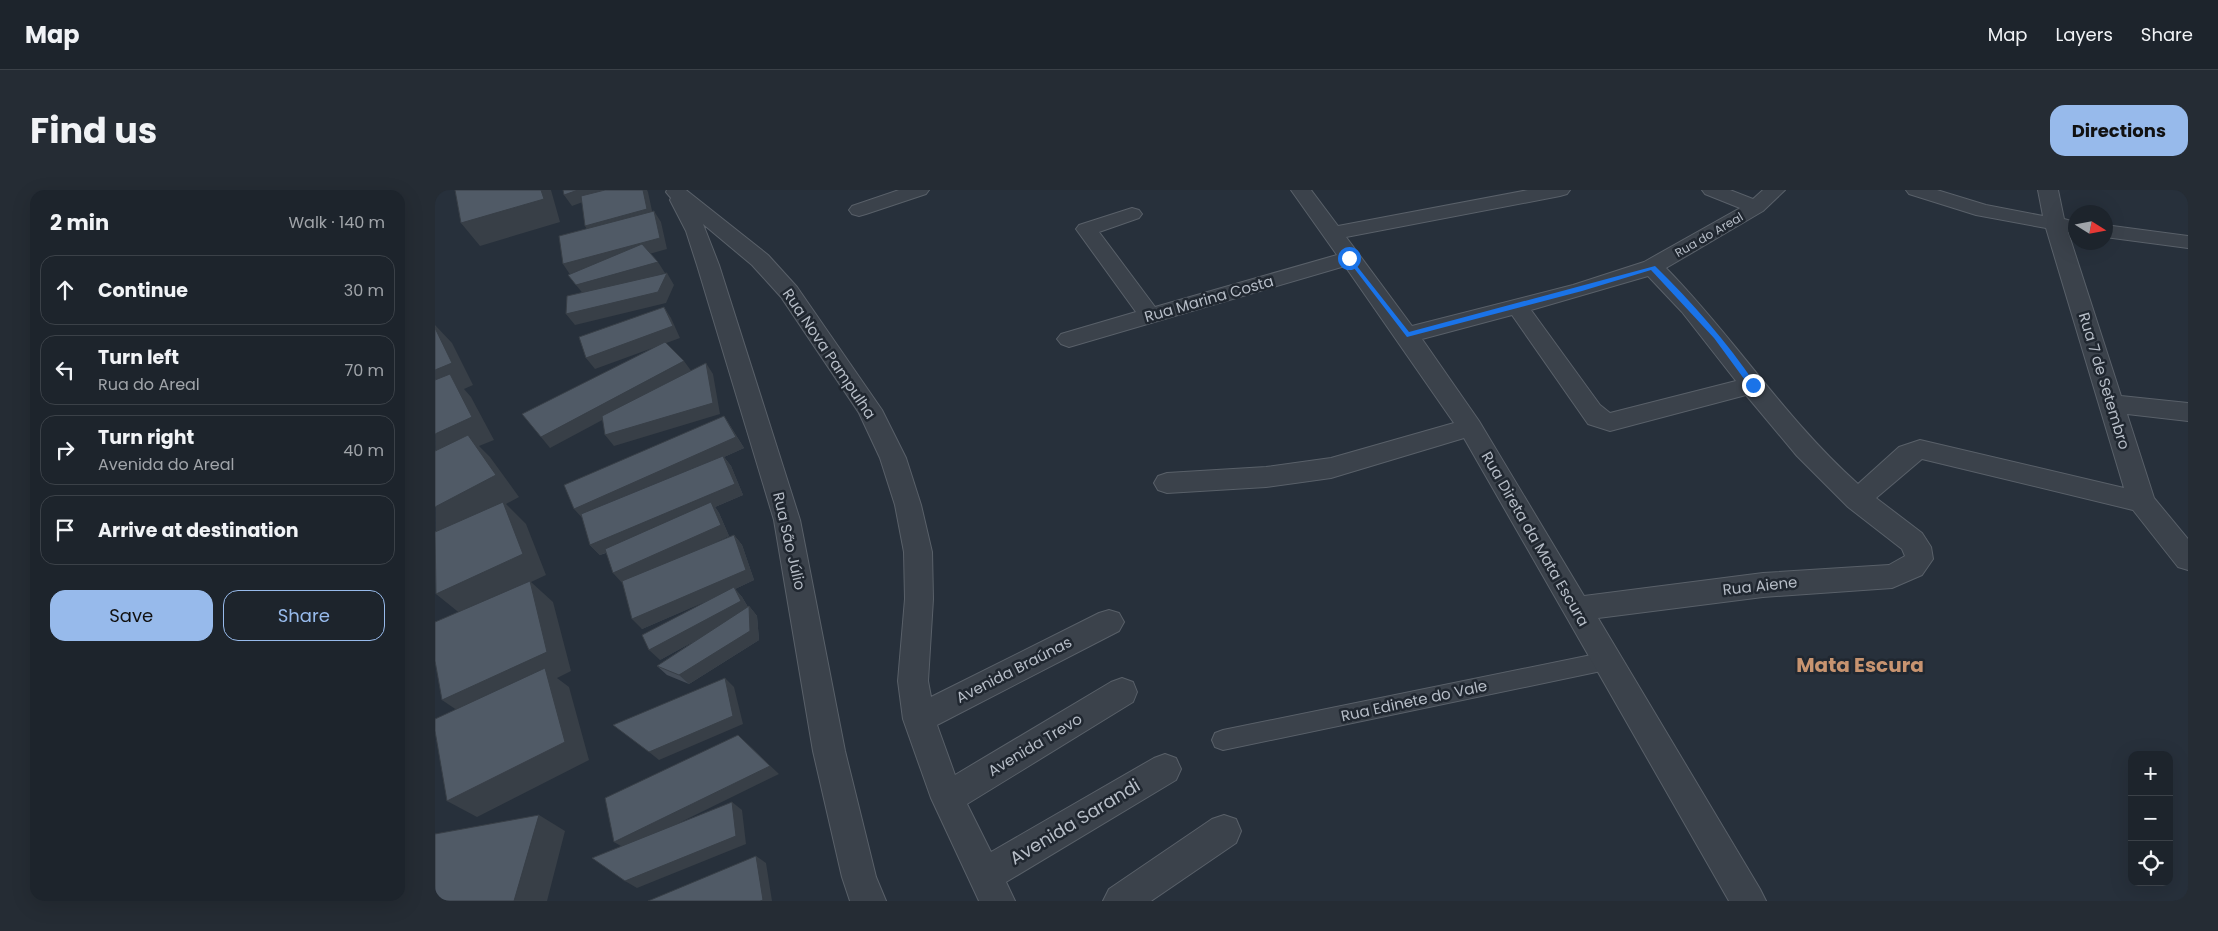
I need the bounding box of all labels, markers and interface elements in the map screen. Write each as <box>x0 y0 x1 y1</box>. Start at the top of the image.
text: Map <box>25 18 80 51</box>
text: Map <box>1988 22 2028 47</box>
text: Layers <box>2056 22 2113 47</box>
text: Share <box>2141 22 2193 47</box>
button: Directions <box>2050 105 2188 156</box>
text: Find us <box>30 106 157 155</box>
north arrow <box>2068 205 2113 250</box>
text: 2 min <box>50 208 109 237</box>
street label: Rua do Areal <box>1671 208 1746 261</box>
text: Walk · 140 m <box>288 211 385 234</box>
route start <box>1338 247 1361 270</box>
street label: Rua Marina Costa <box>1142 270 1276 327</box>
icon: ahead <box>51 276 79 304</box>
text: Continue <box>98 277 188 304</box>
text: 30 m <box>344 279 384 302</box>
street label: Rua Nova Pampulha <box>778 284 881 423</box>
street label: Rua 7 de Setembro <box>2074 310 2135 452</box>
text: Turn left <box>98 344 179 371</box>
icon: left <box>51 356 79 384</box>
text: 70 m <box>344 359 384 382</box>
text: Rua do Areal <box>98 373 200 396</box>
route end <box>1742 374 1765 397</box>
text: Turn right <box>98 424 194 451</box>
icon: right <box>51 436 79 464</box>
text: 40 m <box>343 439 384 462</box>
street label: Rua Direta da Mata Escura <box>1477 448 1594 630</box>
text: Avenida do Areal <box>98 453 235 476</box>
street label: Rua São Júlio <box>768 490 811 592</box>
icon: arrive <box>51 516 79 544</box>
text: Arrive at destination <box>98 517 299 544</box>
street label: Rua Aiene <box>1722 571 1798 600</box>
button: Save <box>50 590 213 641</box>
button: Share <box>223 590 385 641</box>
street label: Avenida Braúnas <box>952 631 1075 708</box>
district label: Mata Escura <box>1796 651 1924 679</box>
street label: Rua Edinete do Vale <box>1339 675 1489 726</box>
street label: Avenida Trevo <box>984 708 1086 781</box>
map controls <box>2128 751 2173 886</box>
button: + <box>2128 751 2173 796</box>
street label: Avenida Sarandi <box>1005 773 1145 870</box>
button: − <box>2128 796 2173 841</box>
button: locate <box>2128 841 2173 886</box>

